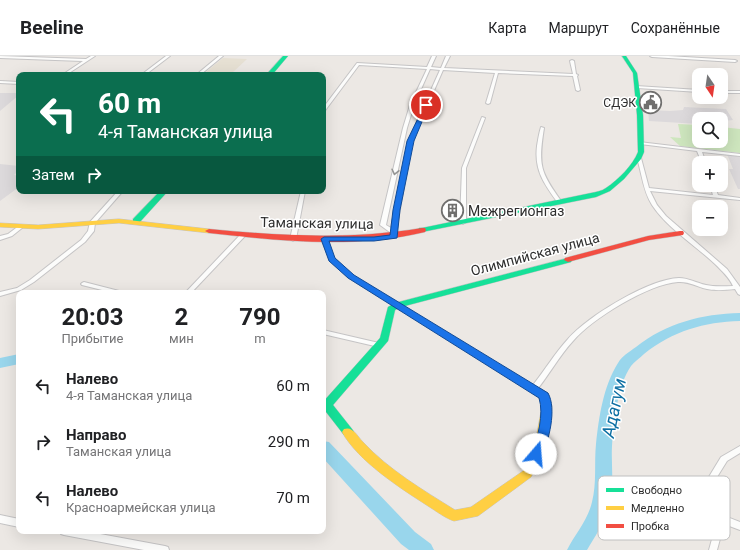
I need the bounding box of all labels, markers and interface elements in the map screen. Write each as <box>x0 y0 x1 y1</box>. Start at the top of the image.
text: Beeline <box>20 16 84 39</box>
text: Карта <box>488 20 527 36</box>
text: Маршрут <box>549 20 609 36</box>
text: Сохранённые <box>631 20 720 36</box>
north arrow <box>692 68 728 104</box>
map controls <box>692 68 728 236</box>
text: 60 m <box>98 87 161 120</box>
icon: left <box>32 88 84 140</box>
pin <box>409 88 443 122</box>
public building icon: СДЭК <box>638 90 664 116</box>
icon: arrive <box>415 94 437 116</box>
place label: СДЭК <box>603 96 636 110</box>
button: search <box>692 112 728 148</box>
text: 4-я Таманская улица <box>98 121 273 142</box>
button: + <box>692 156 728 192</box>
icon: right <box>83 164 105 186</box>
text: Затем <box>32 166 75 184</box>
one-way arrow <box>391 169 399 175</box>
building icon: Межрегионгаз <box>440 198 466 224</box>
button: − <box>692 200 728 236</box>
place label: Межрегионгаз <box>468 203 564 219</box>
street label: Таманская улица <box>260 214 374 232</box>
street label: Олимпийская улица <box>469 229 601 279</box>
text: 20:03 <box>62 303 123 331</box>
text: 2 <box>174 303 188 331</box>
text: 790 <box>239 303 280 331</box>
text: Прибытие <box>62 331 124 346</box>
text: мин <box>169 331 194 346</box>
text: m <box>254 331 266 346</box>
text: Налево <box>66 370 118 388</box>
icon: left <box>32 375 54 397</box>
water label: Адагум <box>597 376 630 440</box>
text: 60 m <box>276 377 310 395</box>
text: 4-я Таманская улица <box>66 388 192 403</box>
text: Направо <box>66 426 127 444</box>
icon: right <box>32 431 54 453</box>
text: 290 m <box>268 433 310 451</box>
position arrow <box>515 433 557 475</box>
text: Таманская улица <box>66 444 171 459</box>
legend <box>598 476 730 540</box>
text: Налево <box>66 482 118 500</box>
text: Свободно <box>631 484 682 497</box>
icon: left <box>32 487 54 509</box>
text: 70 m <box>276 489 310 507</box>
text: Красноармейская улица <box>66 500 216 515</box>
text: Медленно <box>631 502 684 515</box>
text: Пробка <box>631 520 669 533</box>

